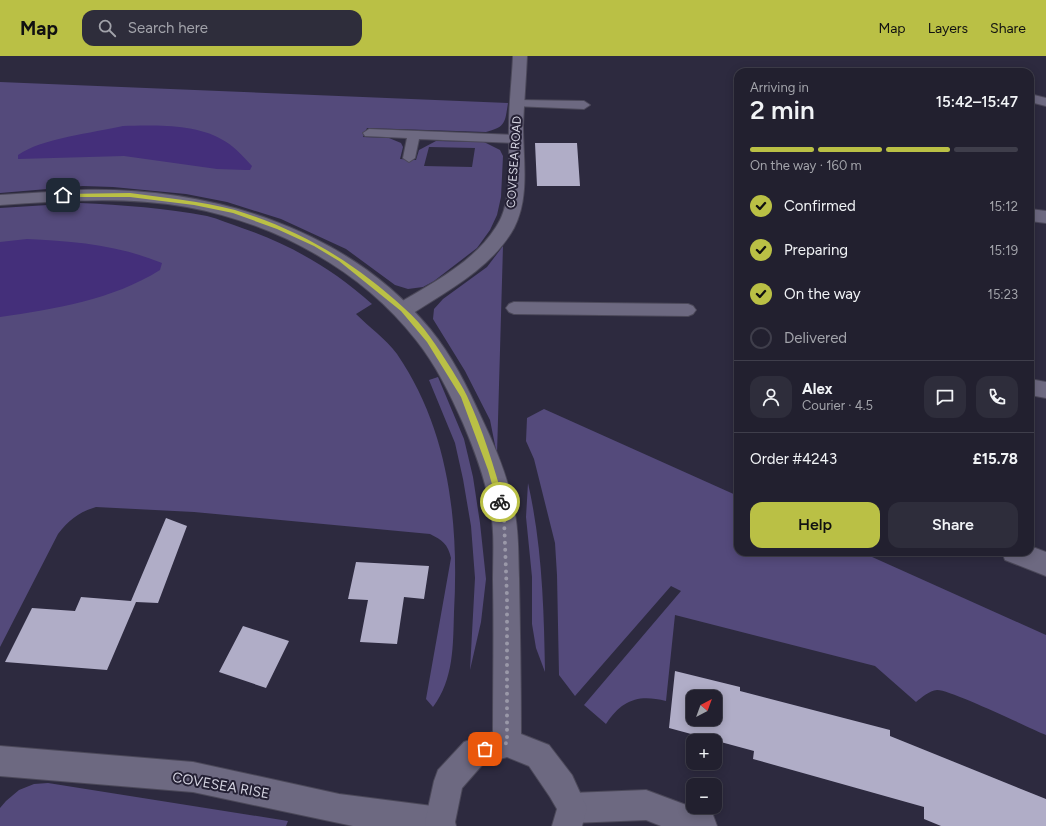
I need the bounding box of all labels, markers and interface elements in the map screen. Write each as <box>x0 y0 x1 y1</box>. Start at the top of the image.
search box <box>82 10 362 46</box>
text: Map <box>20 17 58 40</box>
icon: search <box>96 17 118 39</box>
text: Search here <box>128 19 208 37</box>
text: Map <box>878 20 906 37</box>
text: Layers <box>928 20 968 37</box>
text: Share <box>990 20 1026 37</box>
text: Arriving in <box>750 80 809 95</box>
text: 15:42–15:47 <box>936 93 1018 111</box>
text: 2 min <box>750 94 815 126</box>
street label: COVESEA ROAD <box>504 116 524 208</box>
text: On the way · 160 m <box>750 158 862 173</box>
pin <box>46 178 80 212</box>
icon: home <box>52 184 74 206</box>
icon: check <box>750 195 772 217</box>
text: Confirmed <box>784 197 856 215</box>
text: 15:12 <box>989 199 1018 214</box>
icon: check <box>750 239 772 261</box>
text: Preparing <box>784 241 848 259</box>
text: 15:19 <box>989 243 1018 258</box>
icon: check <box>750 283 772 305</box>
text: On the way <box>784 285 861 303</box>
text: 15:23 <box>988 287 1018 302</box>
text: Delivered <box>784 329 847 347</box>
button: person <box>750 376 792 418</box>
button: chat <box>924 376 966 418</box>
button: phone <box>976 376 1018 418</box>
text: Alex <box>802 380 832 398</box>
text: Courier · 4.5 <box>802 398 873 413</box>
text: Order #4243 <box>750 450 837 468</box>
text: £15.78 <box>973 450 1018 468</box>
courier <box>480 482 520 522</box>
icon: bike <box>489 491 511 513</box>
button: Help <box>750 502 880 548</box>
button: Share <box>888 502 1018 548</box>
north arrow <box>686 690 722 726</box>
map controls <box>686 690 722 814</box>
pin <box>468 732 502 766</box>
button: + <box>686 734 722 770</box>
icon: bag <box>474 738 496 760</box>
street label: COVESEA RISE <box>171 769 271 802</box>
button: − <box>686 778 722 814</box>

